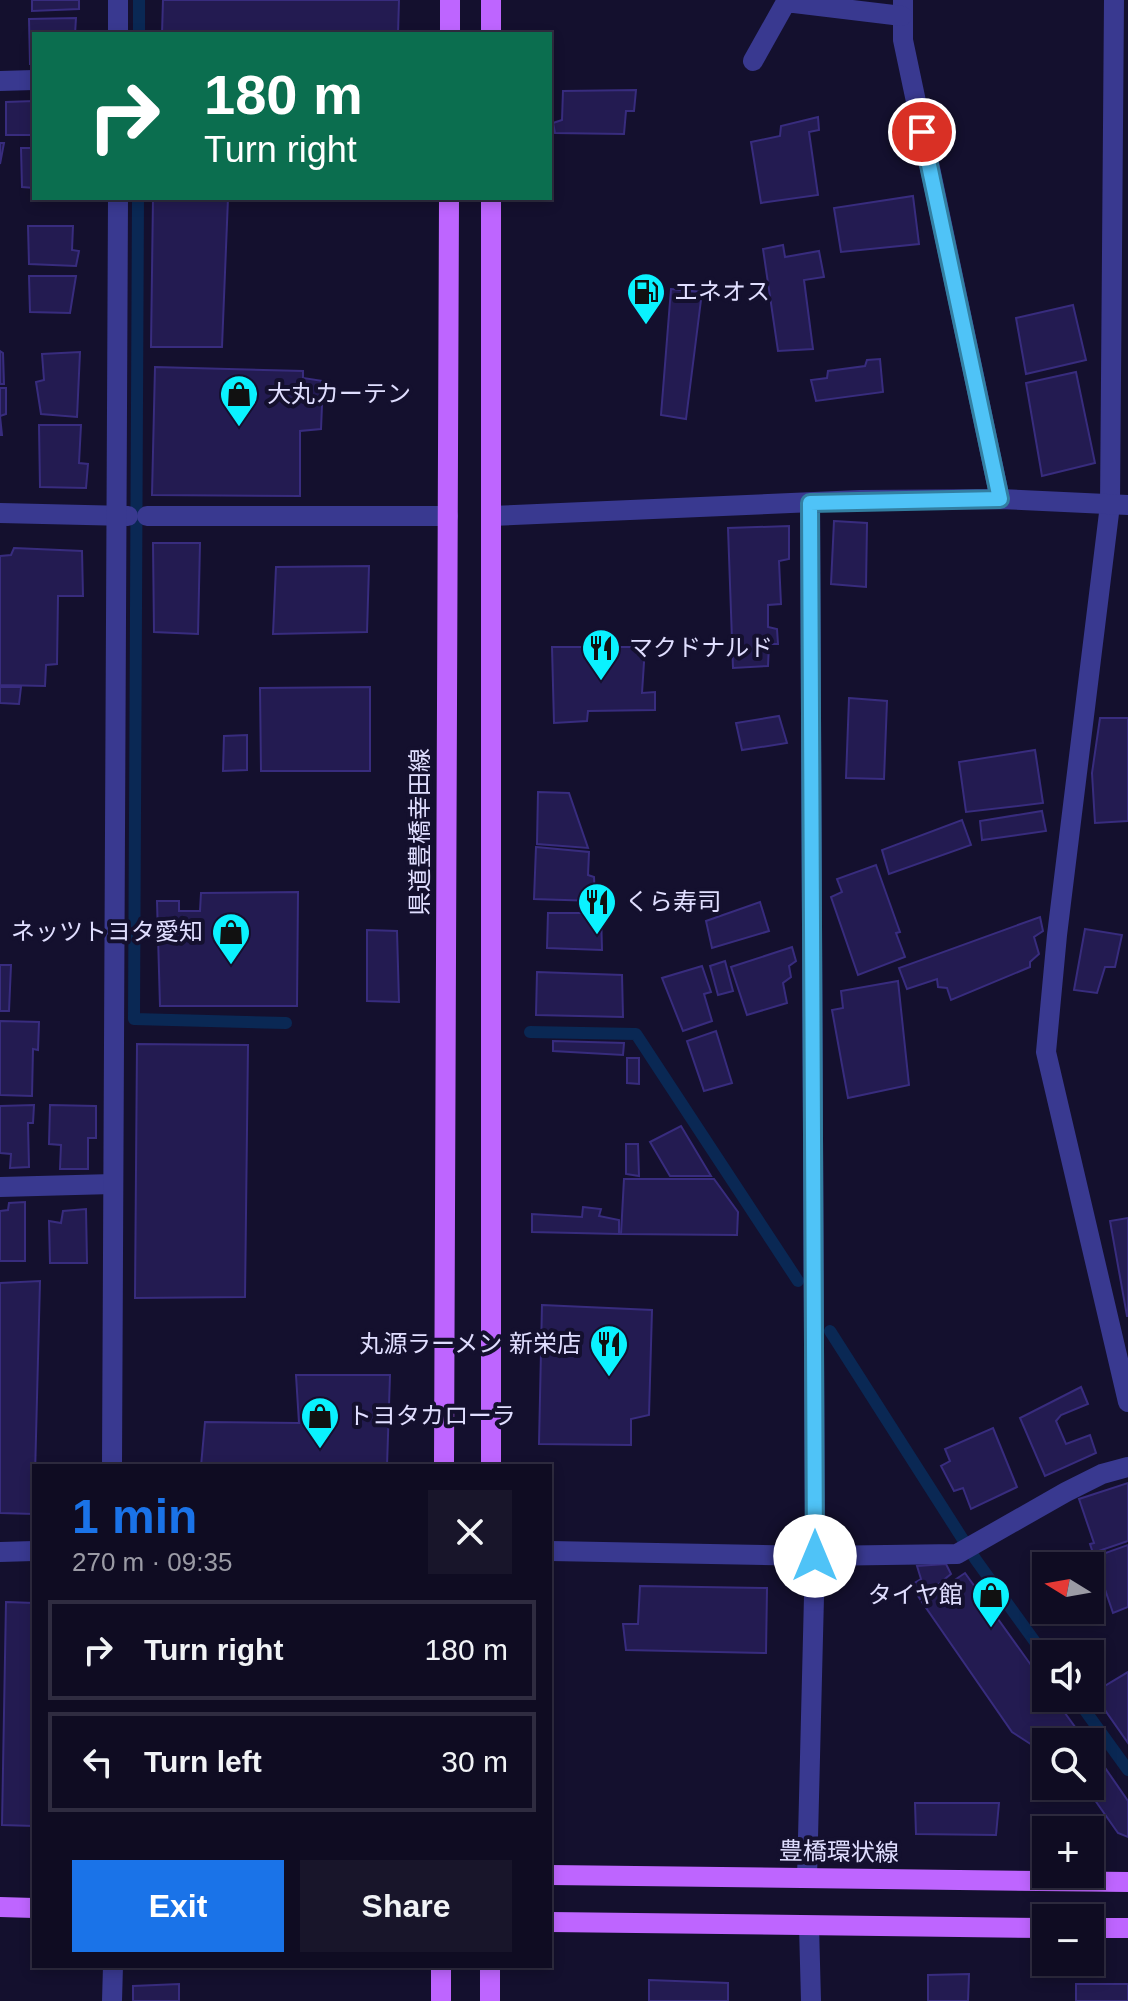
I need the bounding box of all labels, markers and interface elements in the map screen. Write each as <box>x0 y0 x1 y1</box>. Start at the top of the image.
text: 180 m <box>204 63 363 126</box>
icon: right <box>72 64 176 168</box>
pin <box>888 98 956 166</box>
icon: arrive <box>900 110 944 154</box>
text: Turn right <box>204 129 357 170</box>
fuel station icon: エネオス <box>625 271 667 326</box>
place label: エネオス <box>674 278 770 305</box>
shop icon: 大丸カーテン <box>218 373 260 428</box>
place label: 大丸カーテン <box>267 380 411 407</box>
restaurant icon: マクドナルド <box>580 627 622 682</box>
place label: マクドナルド <box>629 634 773 661</box>
street label: 県道豊橋幸田線 <box>406 748 433 916</box>
restaurant icon: くら寿司 <box>576 881 618 936</box>
place label: くら寿司 <box>625 888 721 915</box>
shop icon: ネッツトヨタ愛知 <box>210 911 252 966</box>
place label: ネッツトヨタ愛知 <box>11 918 203 945</box>
restaurant icon: 丸源ラーメン 新栄店 <box>588 1323 630 1378</box>
place label: 丸源ラーメン 新栄店 <box>359 1330 581 1357</box>
shop icon: トヨタカローラ <box>299 1395 341 1450</box>
place label: トヨタカローラ <box>348 1402 516 1429</box>
text: 1 min <box>72 1490 197 1543</box>
button: close <box>428 1490 512 1574</box>
position arrow <box>773 1514 857 1598</box>
text: 270 m · 09:35 <box>72 1547 232 1577</box>
north arrow <box>1032 1552 1104 1624</box>
map controls <box>1032 1552 1104 1976</box>
shop icon: タイヤ館 <box>970 1574 1012 1629</box>
place label: タイヤ館 <box>868 1581 963 1608</box>
icon: right <box>76 1628 120 1672</box>
text: Turn right <box>144 1633 283 1666</box>
text: 180 m <box>425 1633 508 1666</box>
button: sound <box>1032 1640 1104 1712</box>
button: search <box>1032 1728 1104 1800</box>
icon: left <box>76 1740 120 1784</box>
text: Turn left <box>144 1745 262 1778</box>
text: 30 m <box>441 1745 508 1778</box>
button: + <box>1032 1816 1104 1888</box>
street label: 豊橋環状線 <box>779 1837 899 1866</box>
button: Exit <box>72 1860 284 1952</box>
button: Share <box>300 1860 512 1952</box>
button: − <box>1032 1904 1104 1976</box>

